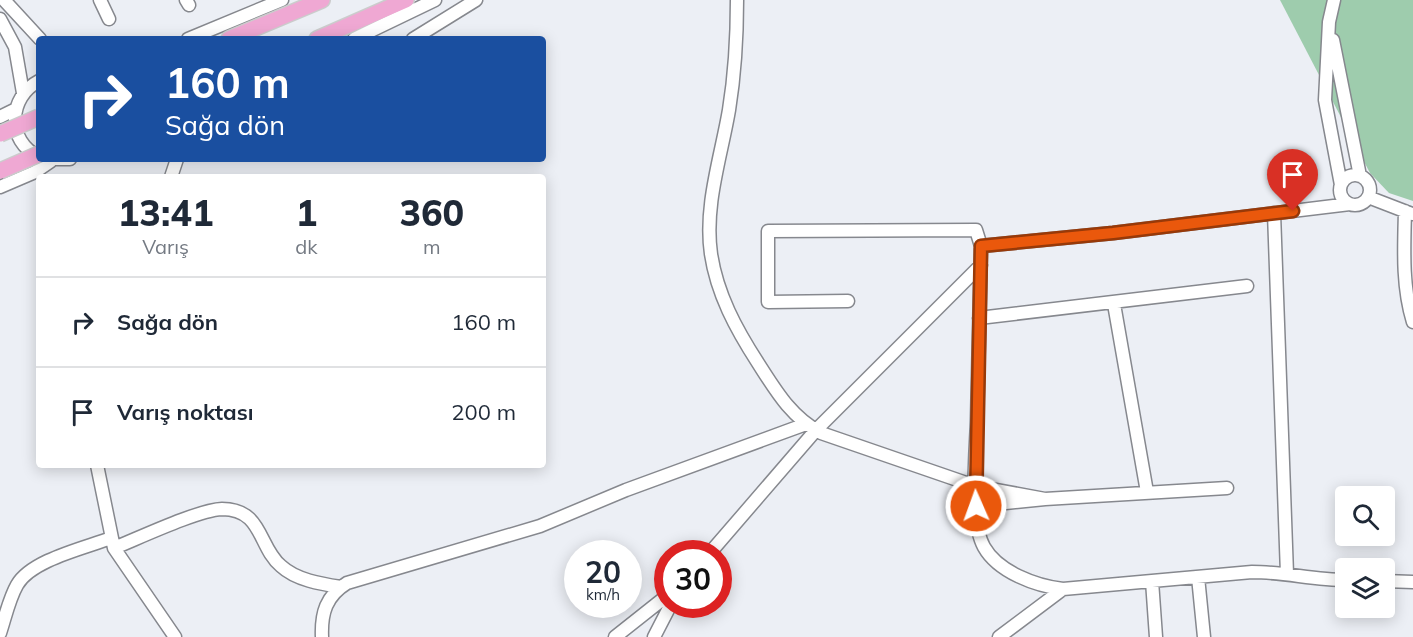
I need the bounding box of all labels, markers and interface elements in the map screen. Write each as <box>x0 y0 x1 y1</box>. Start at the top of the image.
text: 160 m <box>165 56 290 109</box>
icon: right <box>66 60 144 138</box>
text: Sağa dön <box>165 108 285 142</box>
pin <box>1267 149 1318 211</box>
icon: arrive <box>1276 158 1309 191</box>
text: 13:41 <box>118 190 214 235</box>
text: 1 <box>296 190 317 235</box>
text: 360 <box>399 190 464 235</box>
text: Varış <box>142 234 189 259</box>
text: dk <box>295 234 318 259</box>
text: m <box>423 234 441 259</box>
icon: right <box>66 306 99 339</box>
text: Sağa dön <box>117 308 218 336</box>
text: 160 m <box>451 308 516 336</box>
icon: arrive <box>66 396 99 429</box>
text: Varış noktası <box>117 398 253 426</box>
text: 200 m <box>451 398 516 426</box>
position arrow <box>944 474 1008 538</box>
map controls <box>1335 486 1395 618</box>
button: search <box>1335 486 1395 546</box>
speed limit sign: 30 <box>654 540 732 618</box>
text: 20 <box>585 553 621 591</box>
button: layers <box>1335 558 1395 618</box>
text: km/h <box>586 585 620 604</box>

